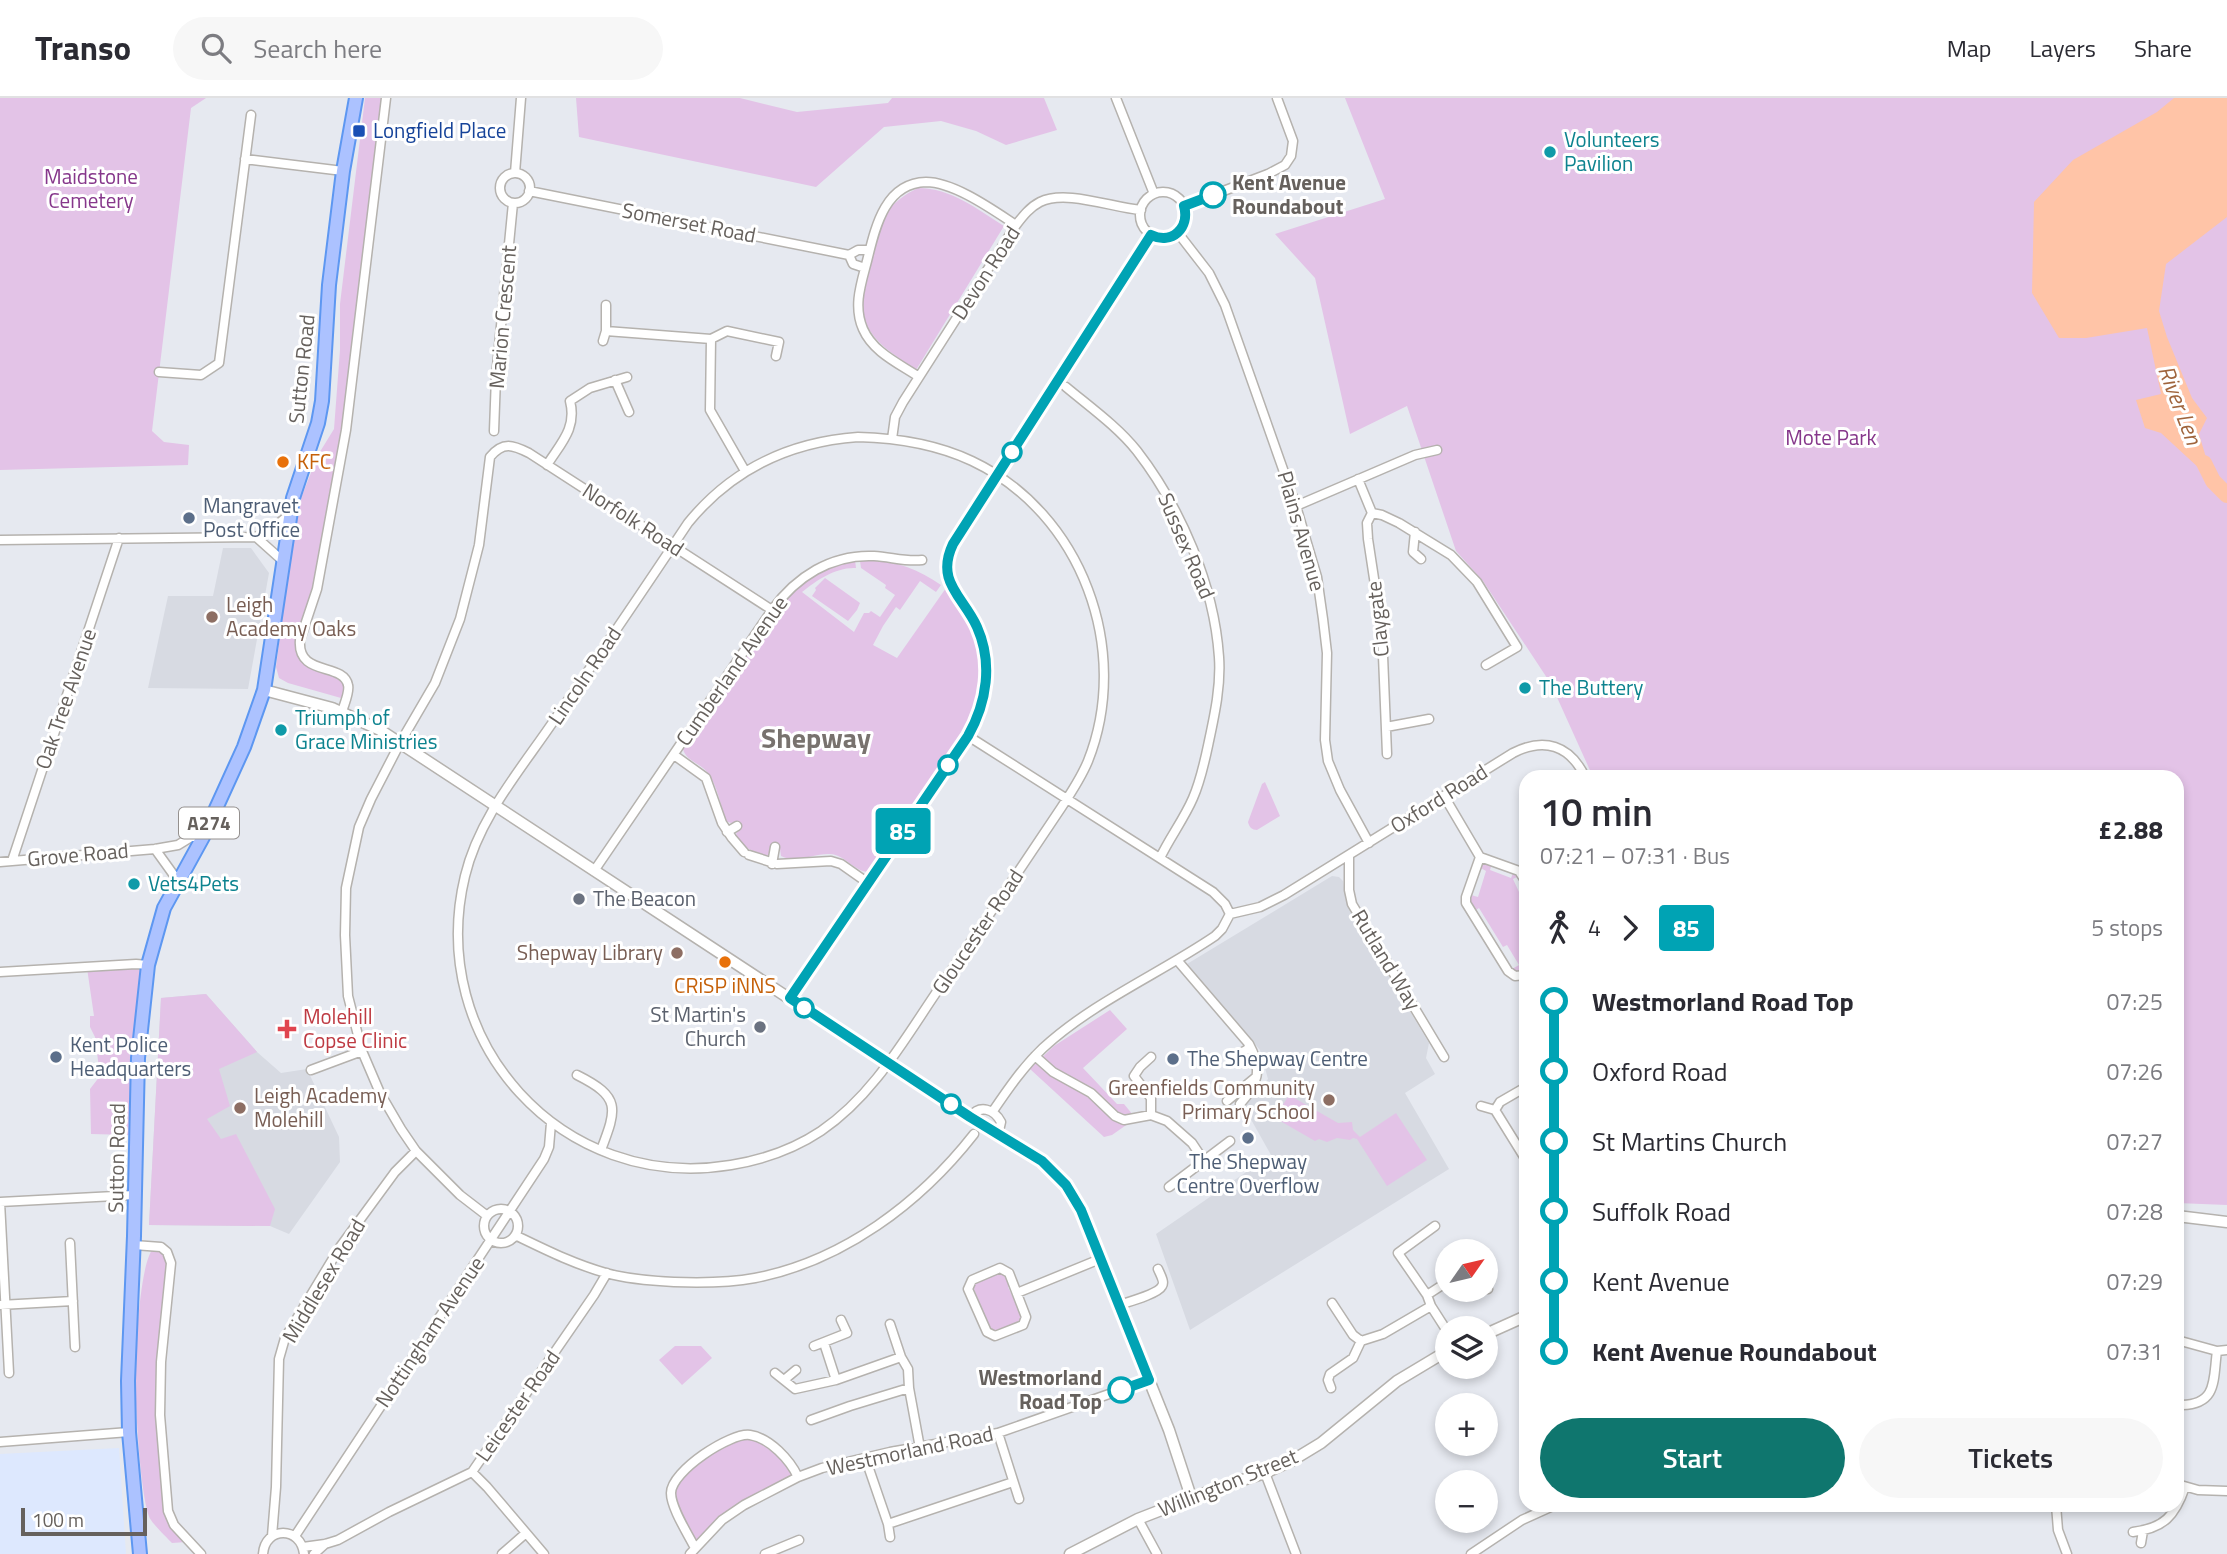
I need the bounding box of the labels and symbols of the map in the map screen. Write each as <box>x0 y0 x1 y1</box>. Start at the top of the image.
place label: Longfield Place <box>373 114 506 146</box>
marker: Longfield Place <box>351 123 367 139</box>
place label: Volunteers Pavilion <box>1564 123 1659 179</box>
marker: Volunteers Pavilion <box>1542 144 1558 160</box>
park label: Maidstone Cemetery <box>44 160 138 216</box>
place label: Kent Avenue Roundabout <box>1232 166 1346 222</box>
marker: Kent Avenue Roundabout <box>1200 182 1226 208</box>
street label: Somerset Road <box>620 193 759 251</box>
street label: Devon Road <box>943 219 1028 326</box>
street label: Marion Crescent <box>480 243 524 390</box>
street label: Sutton Road <box>279 313 323 425</box>
water label: River Len <box>2149 360 2212 450</box>
park label: Mote Park <box>1785 421 1877 453</box>
unlabelled marker <box>1002 442 1022 462</box>
place label: KFC <box>297 445 331 477</box>
marker: KFC <box>275 454 291 470</box>
street label: Plains Avenue <box>1270 467 1334 595</box>
street label: Norfolk Road <box>576 474 691 564</box>
street label: Sussex Road <box>1150 488 1224 603</box>
place label: Mangravet Post Office <box>203 489 300 545</box>
marker: Mangravet Post Office <box>181 510 197 526</box>
street label: Claygate <box>1357 580 1397 659</box>
place label: Leigh Academy Oaks <box>226 588 356 644</box>
street label: Cumberland Avenue <box>667 589 795 752</box>
marker: Leigh Academy Oaks <box>204 609 220 625</box>
street label: Lincoln Road <box>540 620 629 731</box>
street label: Oak Tree Avenue <box>26 624 104 773</box>
place label: The Buttery <box>1539 671 1643 703</box>
marker: The Buttery <box>1517 680 1533 696</box>
place label: Triumph of Grace Ministries <box>295 701 437 757</box>
district label: Shepway <box>761 716 871 759</box>
marker: Triumph of Grace Ministries <box>273 722 289 738</box>
unlabelled marker <box>938 755 958 775</box>
street label: Oxford Road <box>1384 756 1493 841</box>
road number: A274 <box>179 808 239 838</box>
line badge: 85 <box>872 808 934 854</box>
street label: Grove Road <box>26 834 130 874</box>
street label: Gloucester Road <box>923 862 1031 1000</box>
place label: Vets4Pets <box>148 867 239 899</box>
marker: Vets4Pets <box>126 876 142 892</box>
place label: The Beacon <box>593 882 696 914</box>
marker: The Beacon <box>571 891 587 907</box>
street label: Rutland Way <box>1344 903 1430 1016</box>
place label: Shepway Library <box>517 936 663 968</box>
marker: Shepway Library <box>669 945 685 961</box>
marker: CRiSP iNNS <box>717 954 733 970</box>
place label: CRiSP iNNS <box>674 969 776 1001</box>
place label: St Martin's Church <box>650 998 746 1054</box>
unlabelled marker <box>794 998 814 1018</box>
place label: Molehill Copse Clinic <box>303 1000 407 1056</box>
marker: Molehill Copse Clinic <box>277 1019 297 1039</box>
marker: St Martin's Church <box>752 1019 768 1035</box>
place label: Kent Police Headquarters <box>70 1028 191 1084</box>
place label: The Shepway Centre <box>1187 1042 1368 1074</box>
marker: Kent Police Headquarters <box>48 1049 64 1065</box>
marker: The Shepway Centre <box>1165 1051 1181 1067</box>
place label: Greenfields Community Primary School <box>1108 1071 1315 1127</box>
place label: Leigh Academy Molehill <box>254 1079 387 1135</box>
marker: Greenfields Community Primary School <box>1321 1092 1337 1108</box>
unlabelled marker <box>941 1094 961 1114</box>
marker: Leigh Academy Molehill <box>232 1100 248 1116</box>
street label: Sutton Road <box>99 1103 133 1213</box>
marker: The Shepway Centre Overflow <box>1240 1130 1256 1146</box>
place label: The Shepway Centre Overflow <box>1176 1145 1320 1201</box>
street label: Middlesex Road <box>273 1212 373 1349</box>
north arrow <box>1435 1239 1498 1302</box>
street label: Nottingham Avenue <box>367 1249 492 1413</box>
street label: Leicester Road <box>467 1343 568 1468</box>
place label: Westmorland Road Top <box>978 1361 1102 1417</box>
marker: Westmorland Road Top <box>1108 1377 1134 1403</box>
street label: Westmorland Road <box>823 1417 996 1483</box>
street label: Willington Street <box>1153 1439 1303 1525</box>
scale bar <box>21 1505 147 1537</box>

